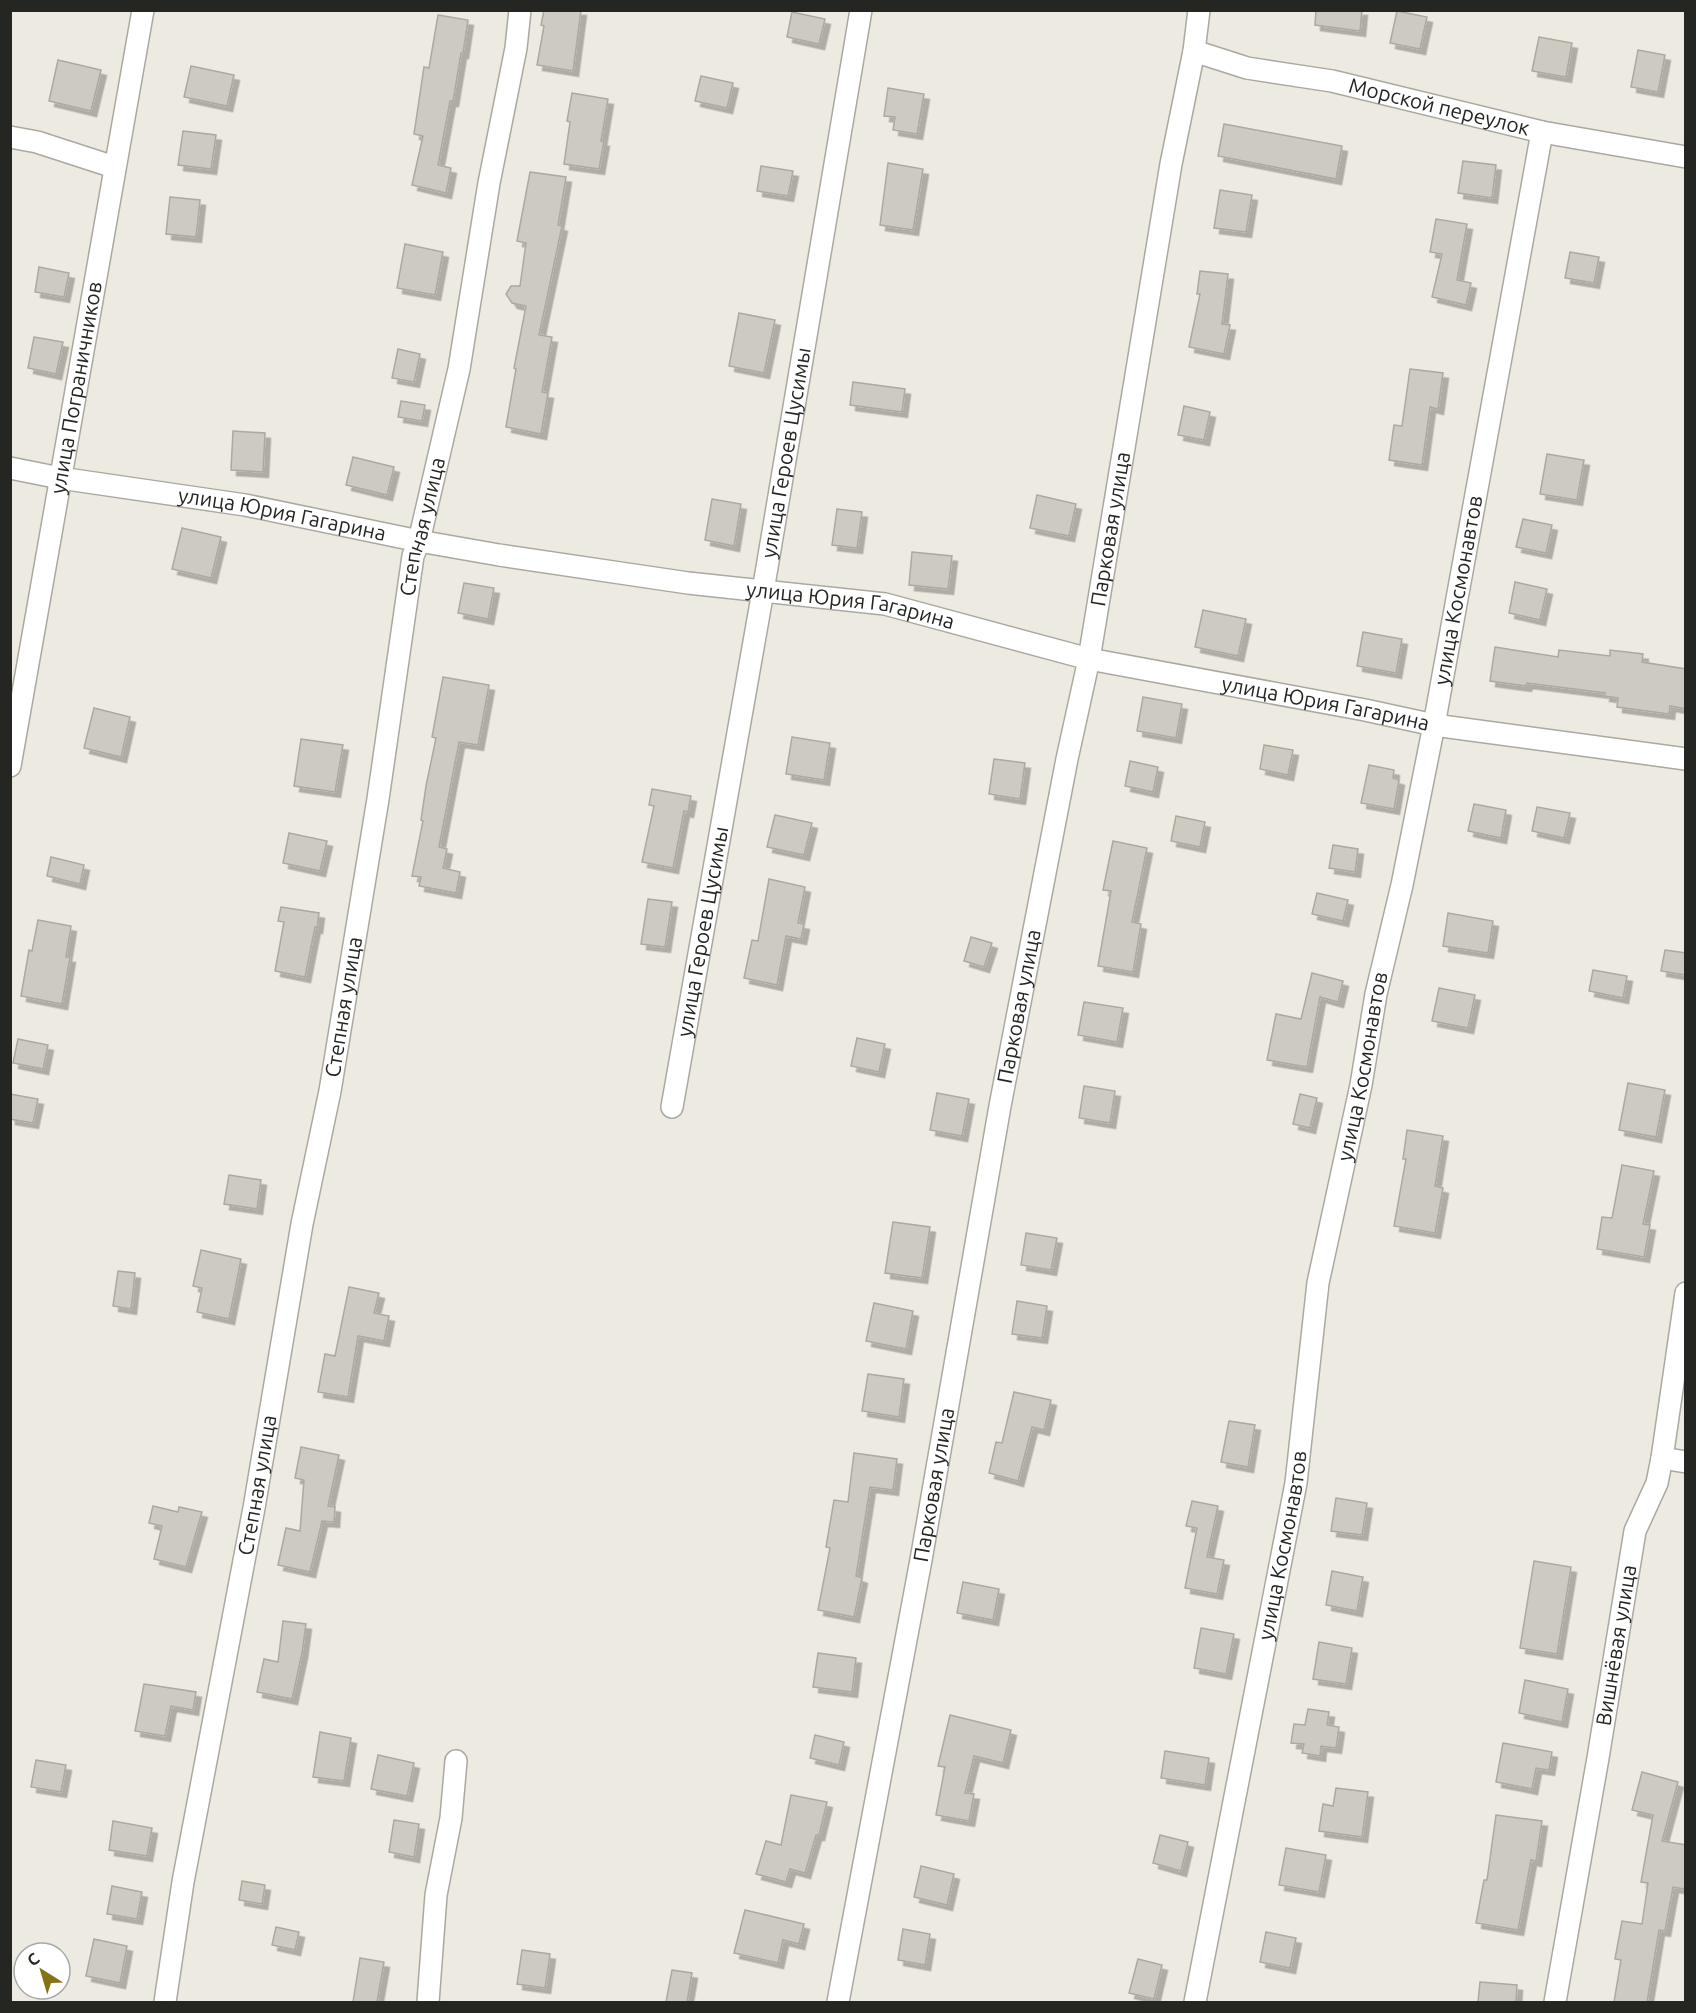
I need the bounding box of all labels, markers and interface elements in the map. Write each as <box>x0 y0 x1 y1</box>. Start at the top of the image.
street label: Морской переулок <box>1347 73 1533 140</box>
street label: улица Пограничников <box>45 279 106 496</box>
street label: улица Героев Цусимы <box>756 345 815 560</box>
street label: Парковая улица <box>1085 450 1134 608</box>
street label: Степная улица <box>394 455 449 598</box>
street label: улица Юрия Гагарина <box>177 482 388 545</box>
street label: улица Космонавтов <box>1429 493 1487 687</box>
street label: улица Юрия Гагарина <box>745 576 957 633</box>
street label: улица Юрия Гагарина <box>1220 671 1432 735</box>
street label: улица Героев Цусимы <box>672 824 732 1039</box>
street label: Парковая улица <box>992 927 1045 1085</box>
street label: Степная улица <box>319 935 366 1079</box>
street label: улица Космонавтов <box>1332 969 1392 1163</box>
street label: Парковая улица <box>908 1406 958 1564</box>
street label: Степная улица <box>232 1413 281 1557</box>
street label: улица Космонавтов <box>1253 1449 1310 1642</box>
street label: Вишнёвая улица <box>1590 1563 1640 1727</box>
north arrow <box>12 1941 72 2001</box>
text: С <box>23 1949 42 1969</box>

